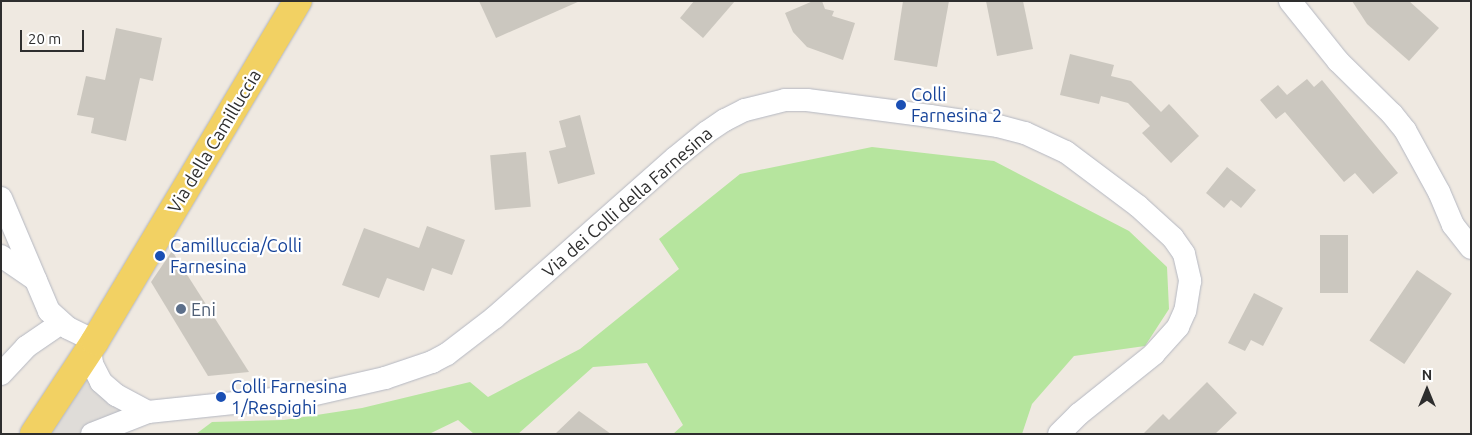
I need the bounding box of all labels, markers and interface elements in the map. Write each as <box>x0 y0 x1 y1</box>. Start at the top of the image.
scale bar <box>22 20 86 52</box>
text: 20 m <box>28 30 61 47</box>
street label: Via della Camilluccia <box>163 65 265 217</box>
place label: Colli Farnesina 2 <box>911 84 1002 126</box>
marker: Colli Farnesina 2 <box>895 99 907 111</box>
street label: Via dei Colli della Farnesina <box>538 122 716 282</box>
place label: Camilluccia/Colli Farnesina <box>170 235 302 278</box>
marker: Camilluccia/Colli Farnesina <box>154 250 166 262</box>
place label: Eni <box>191 298 216 320</box>
marker: Eni <box>175 303 187 315</box>
north arrow <box>1402 365 1452 415</box>
text: N <box>1422 367 1432 383</box>
place label: Colli Farnesina 1/Respighi <box>231 376 347 418</box>
marker: Colli Farnesina 1/Respighi <box>215 391 227 403</box>

